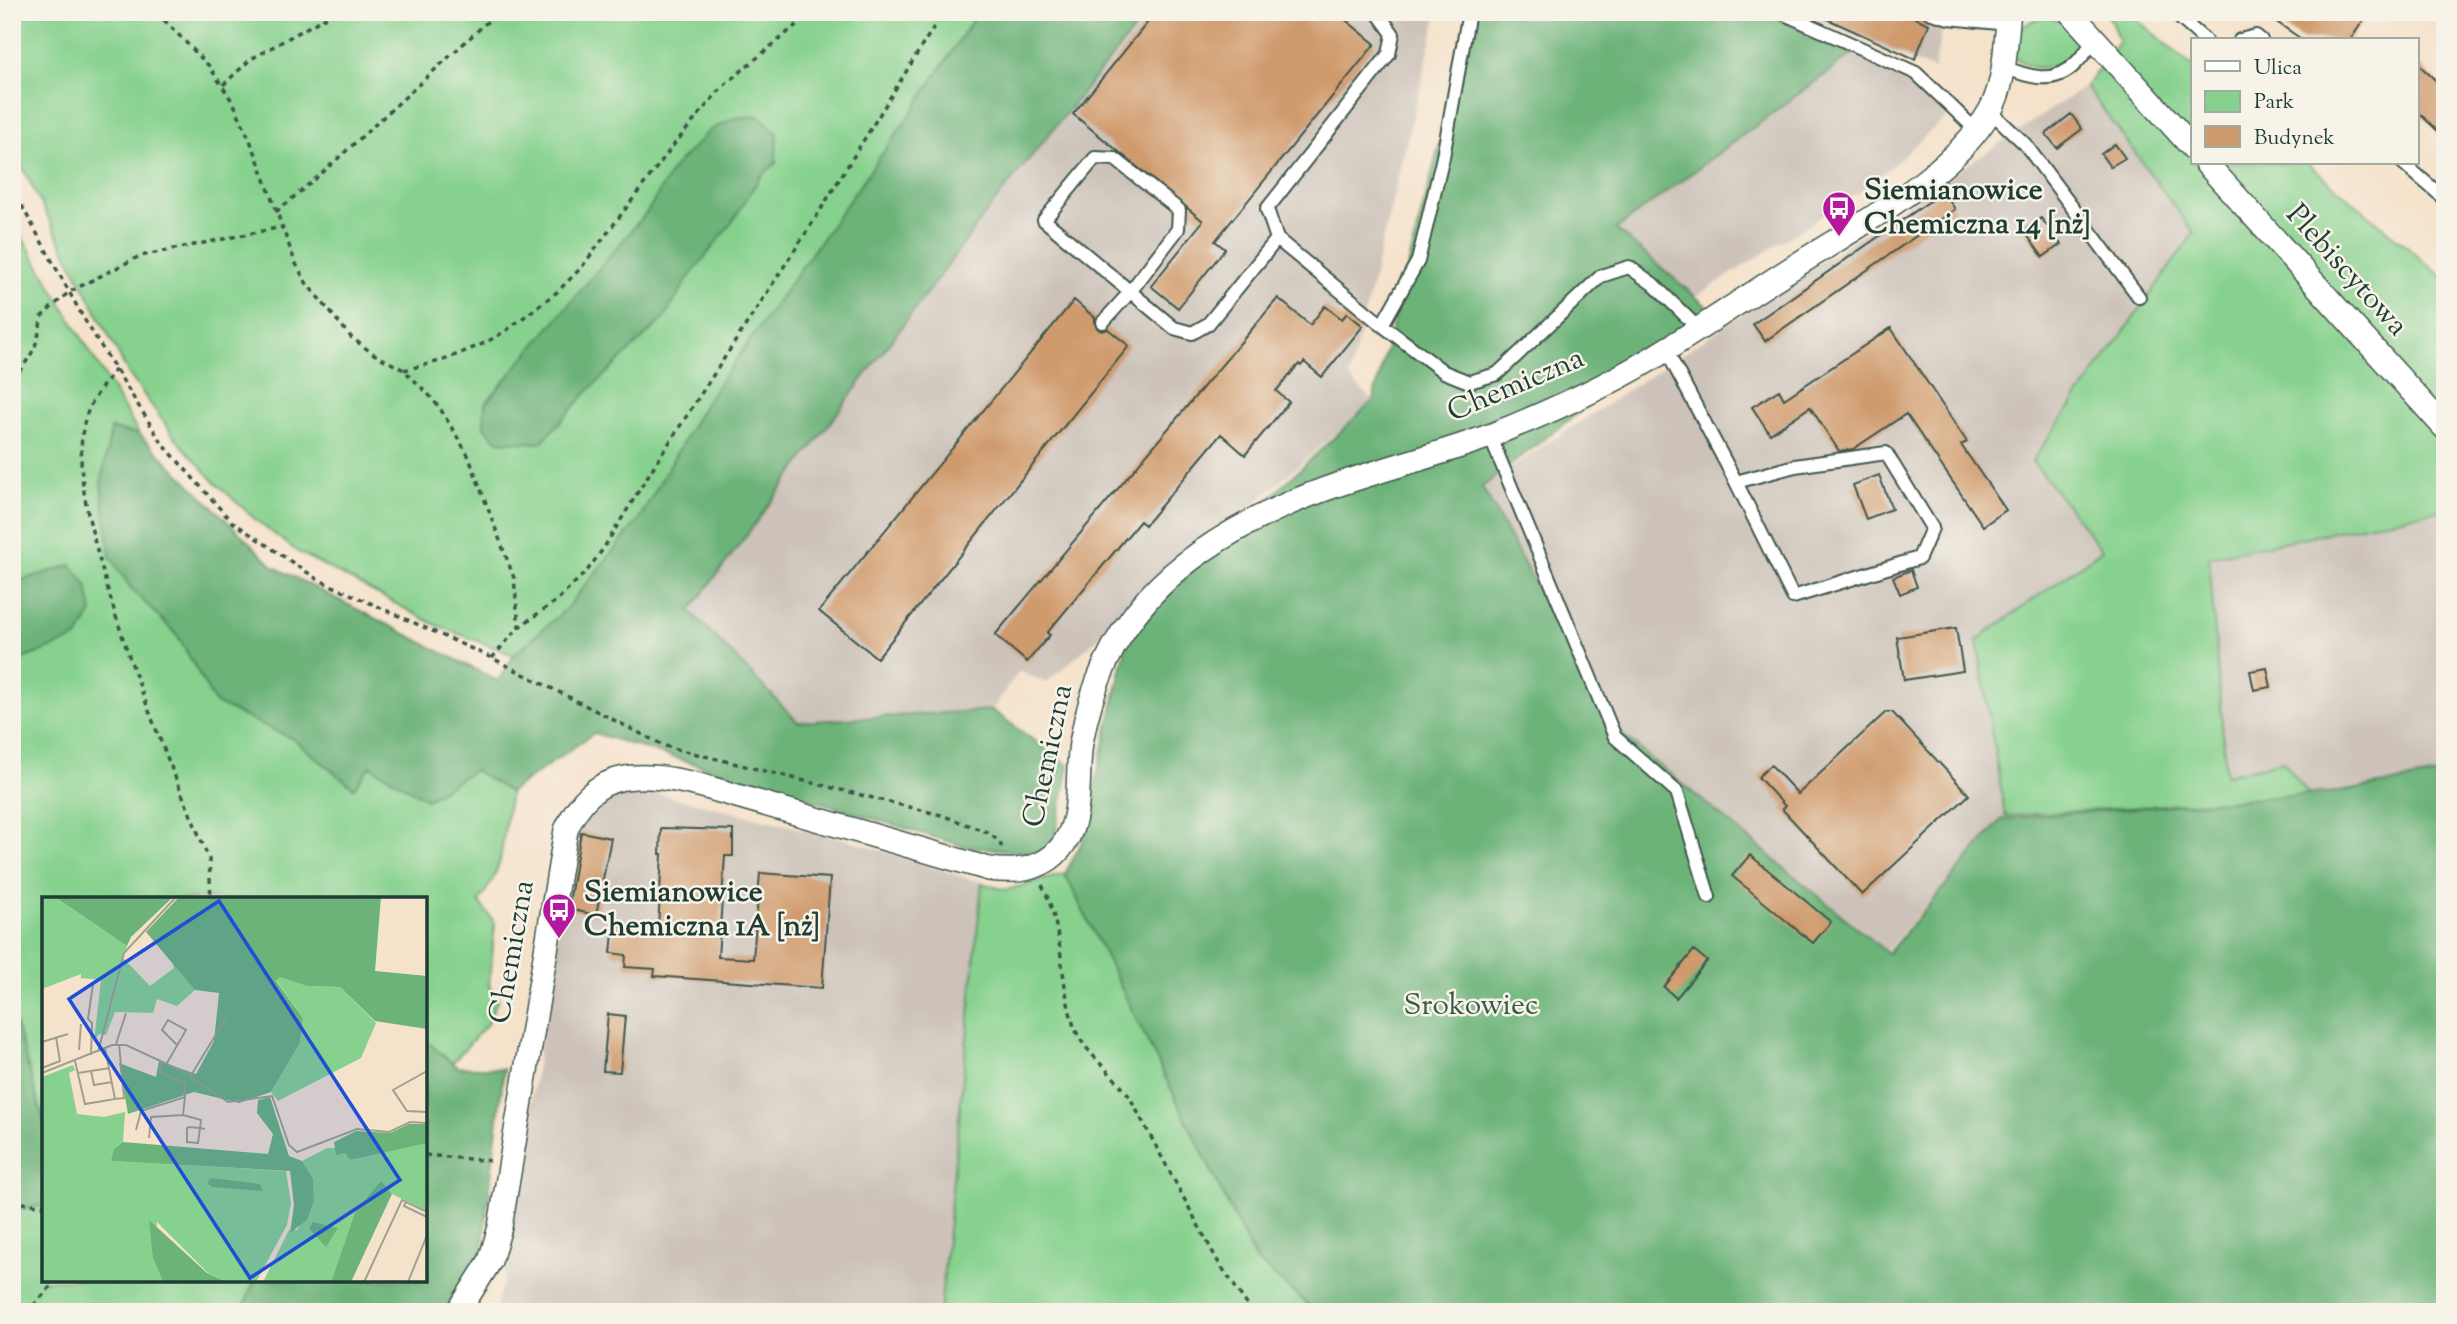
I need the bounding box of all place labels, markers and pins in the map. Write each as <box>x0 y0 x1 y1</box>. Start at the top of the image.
place label: Siemianowice Chemiczna 14 [nż] <box>1864 170 2091 247</box>
bus stop icon: Siemianowice Chemiczna 14 [nż] <box>1820 189 1858 238</box>
place label: Siemianowice Chemiczna 1A [nż] <box>584 872 820 949</box>
bus stop icon: Siemianowice Chemiczna 1A [nż] <box>540 891 578 940</box>

